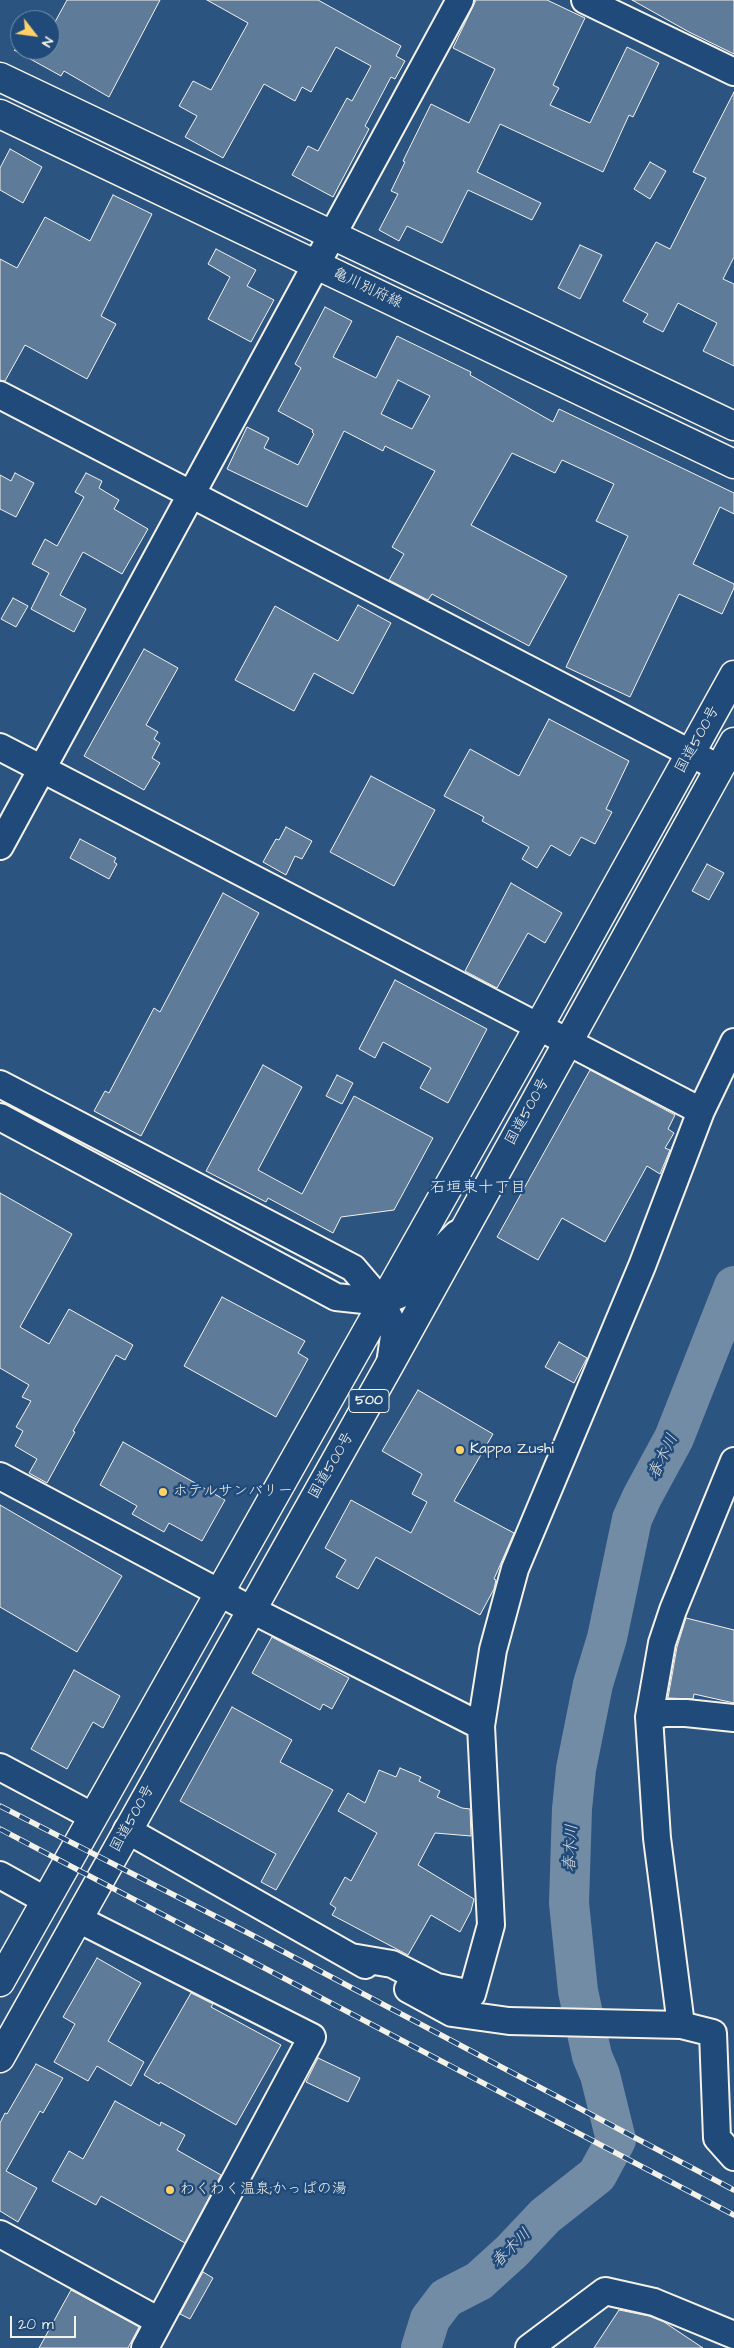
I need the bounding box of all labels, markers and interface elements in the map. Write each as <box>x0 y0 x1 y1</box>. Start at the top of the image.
north arrow <box>10 10 60 60</box>
text: N <box>36 33 58 51</box>
street label: 亀川別府線 <box>329 265 405 313</box>
street label: 国道500号 <box>672 703 724 777</box>
street label: 国道500号 <box>502 1075 554 1149</box>
district label: 石垣東十丁目 <box>430 1179 526 1199</box>
road number: 500 <box>349 1390 389 1412</box>
street label: 国道500号 <box>306 1429 358 1503</box>
water label: 春木川 <box>645 1431 683 1483</box>
place label: Kappa Zushi <box>470 1441 554 1459</box>
marker: Kappa Zushi <box>454 1444 466 1456</box>
place label: ホテルサンバリー <box>173 1483 293 1501</box>
marker: ホテルサンバリー <box>157 1486 169 1498</box>
street label: 国道500号 <box>107 1782 159 1856</box>
water label: 春木川 <box>561 1824 583 1872</box>
place label: わくわく温泉;かっぱの湯 <box>180 2181 347 2199</box>
marker: わくわく温泉;かっぱの湯 <box>164 2184 176 2196</box>
water label: 春木川 <box>488 2225 536 2273</box>
scale bar <box>12 2306 79 2338</box>
text: 20 m <box>18 2314 54 2335</box>

